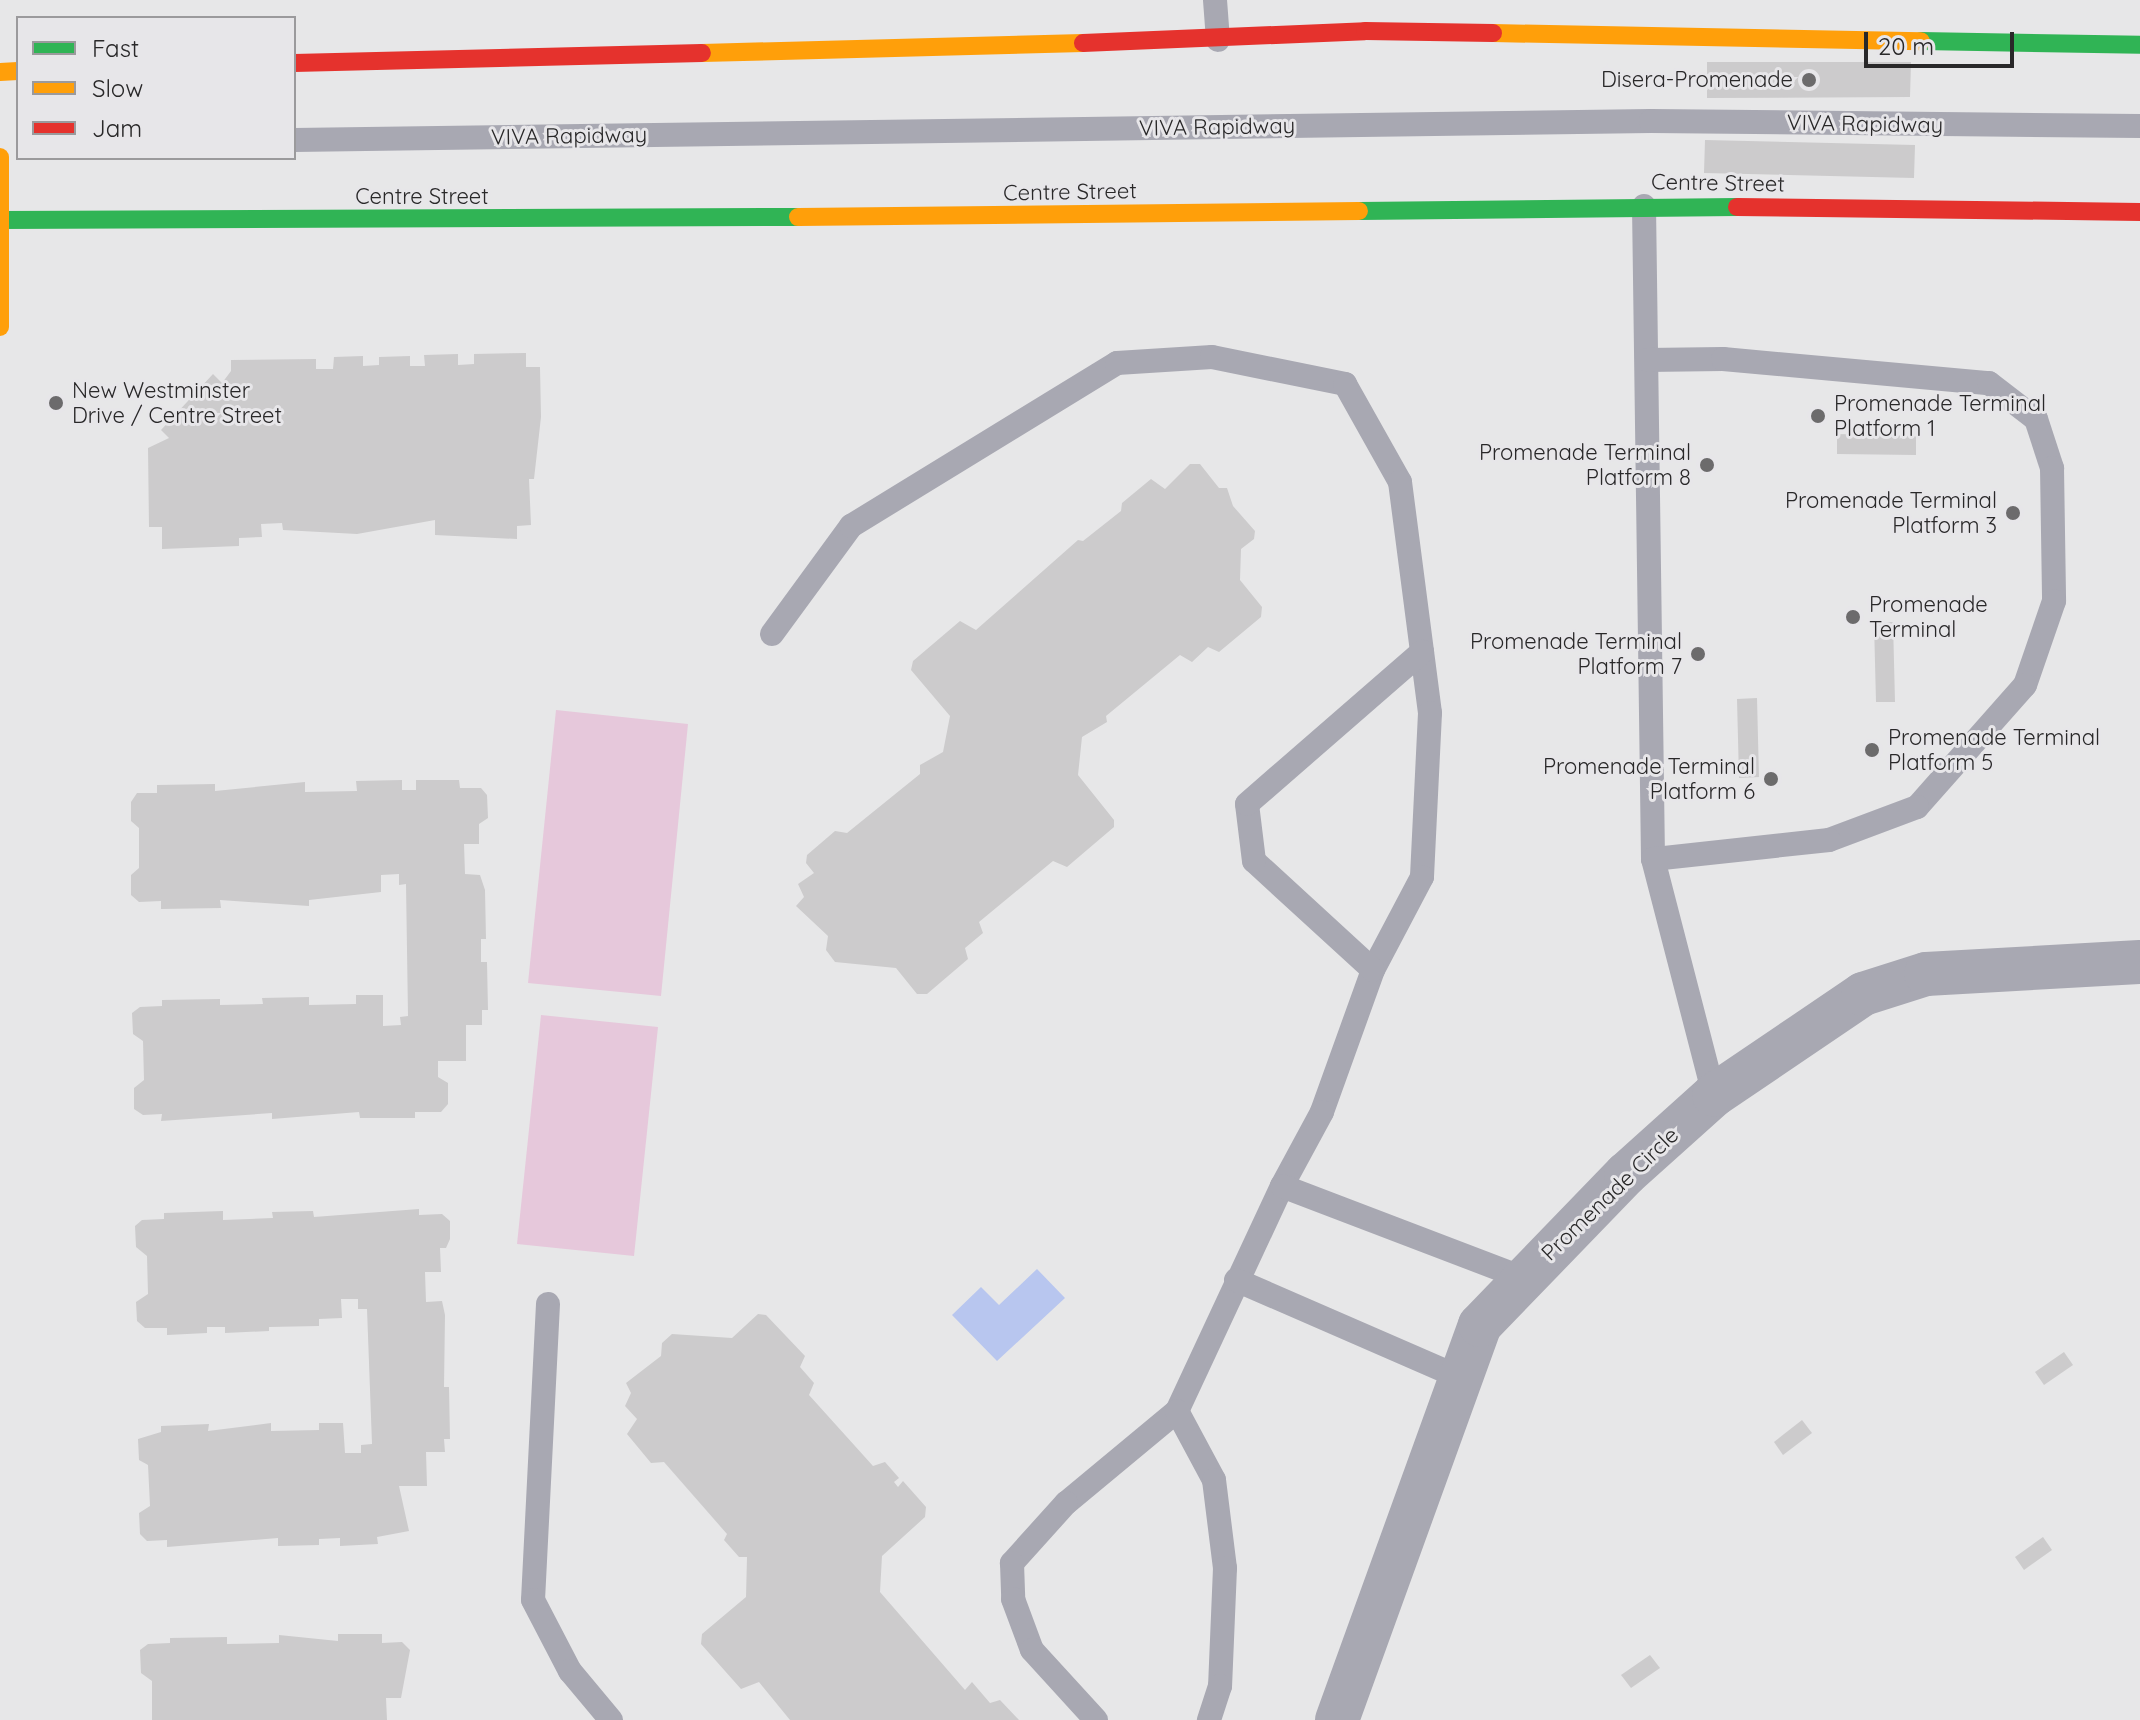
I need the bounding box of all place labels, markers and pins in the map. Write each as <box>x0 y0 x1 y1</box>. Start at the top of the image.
place label: Disera-Promenade <box>1601 67 1793 93</box>
marker: Disera-Promenade <box>1800 71 1818 89</box>
place label: New Westminster Drive / Centre Street <box>72 377 282 428</box>
place label: Promenade Terminal Platform 1 <box>1834 390 2046 442</box>
marker: New Westminster Drive / Centre Street <box>47 394 65 412</box>
marker: Promenade Terminal Platform 1 <box>1809 407 1827 425</box>
place label: Promenade Terminal Platform 8 <box>1479 439 1691 490</box>
marker: Promenade Terminal Platform 8 <box>1698 456 1716 474</box>
place label: Promenade Terminal Platform 3 <box>1785 487 1997 538</box>
marker: Promenade Terminal Platform 3 <box>2004 504 2022 522</box>
place label: Promenade Terminal <box>1869 591 1988 642</box>
marker: Promenade Terminal <box>1844 608 1862 626</box>
place label: Promenade Terminal Platform 7 <box>1470 628 1682 680</box>
marker: Promenade Terminal Platform 7 <box>1689 645 1707 663</box>
place label: Promenade Terminal Platform 5 <box>1888 724 2100 776</box>
marker: Promenade Terminal Platform 5 <box>1863 741 1881 759</box>
place label: Promenade Terminal Platform 6 <box>1543 753 1755 804</box>
marker: Promenade Terminal Platform 6 <box>1762 770 1780 788</box>

